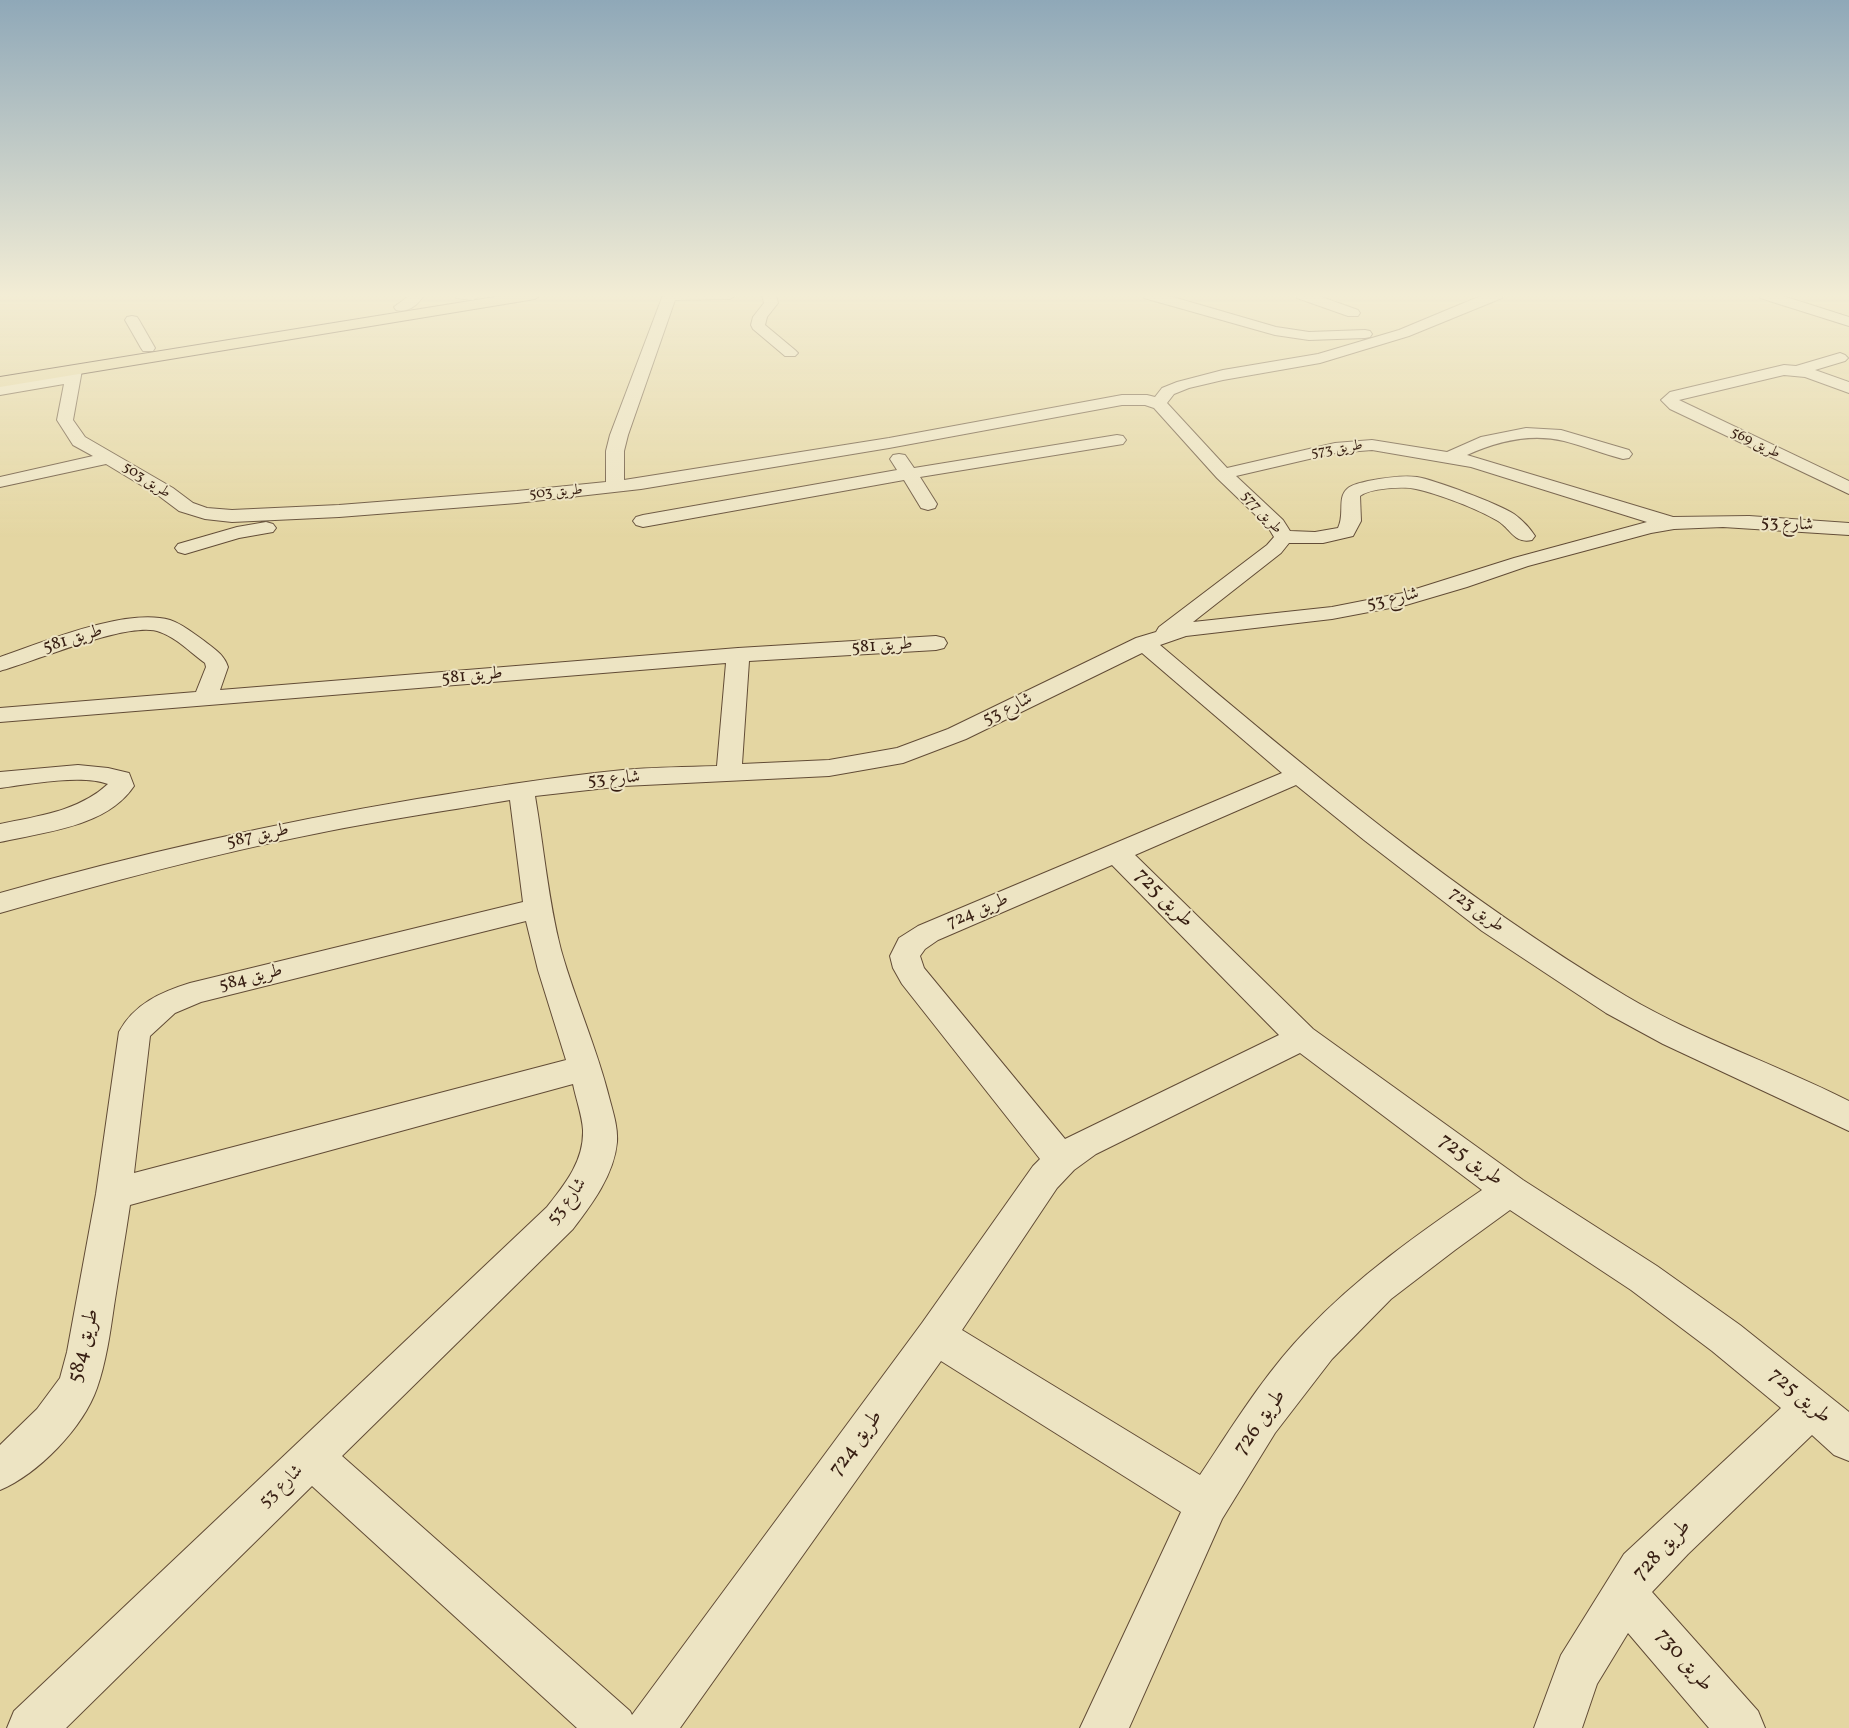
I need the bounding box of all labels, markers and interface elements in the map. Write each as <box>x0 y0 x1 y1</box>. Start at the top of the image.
street label: طريق 569 <box>1727 424 1783 464</box>
street label: طريق 573 <box>1310 437 1364 463</box>
street label: طريق 503 <box>119 459 173 503</box>
street label: طريق 503 <box>528 482 584 504</box>
street label: طريق 577 <box>1237 488 1285 538</box>
street label: شارع 53 <box>1760 513 1814 537</box>
street label: شارع 53 <box>1365 584 1421 616</box>
street label: طريق 581 <box>41 621 105 659</box>
street label: طريق 581 <box>851 634 913 660</box>
street label: طريق 581 <box>441 664 503 690</box>
street label: شارع 53 <box>980 689 1036 731</box>
street label: شارع 53 <box>587 767 641 793</box>
street label: طريق 587 <box>225 820 291 854</box>
street label: طريق 725 <box>1128 864 1198 934</box>
street label: طريق 723 <box>1444 884 1508 938</box>
street label: طريق 724 <box>944 889 1012 935</box>
street label: طريق 584 <box>217 961 285 997</box>
street label: طريق 725 <box>1433 1129 1507 1193</box>
street label: شارع 53 <box>544 1174 592 1230</box>
street label: طريق 584 <box>64 1306 106 1386</box>
street label: طريق 725 <box>1763 1364 1835 1430</box>
street label: طريق 726 <box>1229 1385 1293 1461</box>
street label: طريق 724 <box>825 1406 889 1482</box>
street label: شارع 53 <box>256 1461 308 1513</box>
street label: طريق 728 <box>1628 1515 1698 1587</box>
street label: طريق 730 <box>1649 1624 1717 1698</box>

